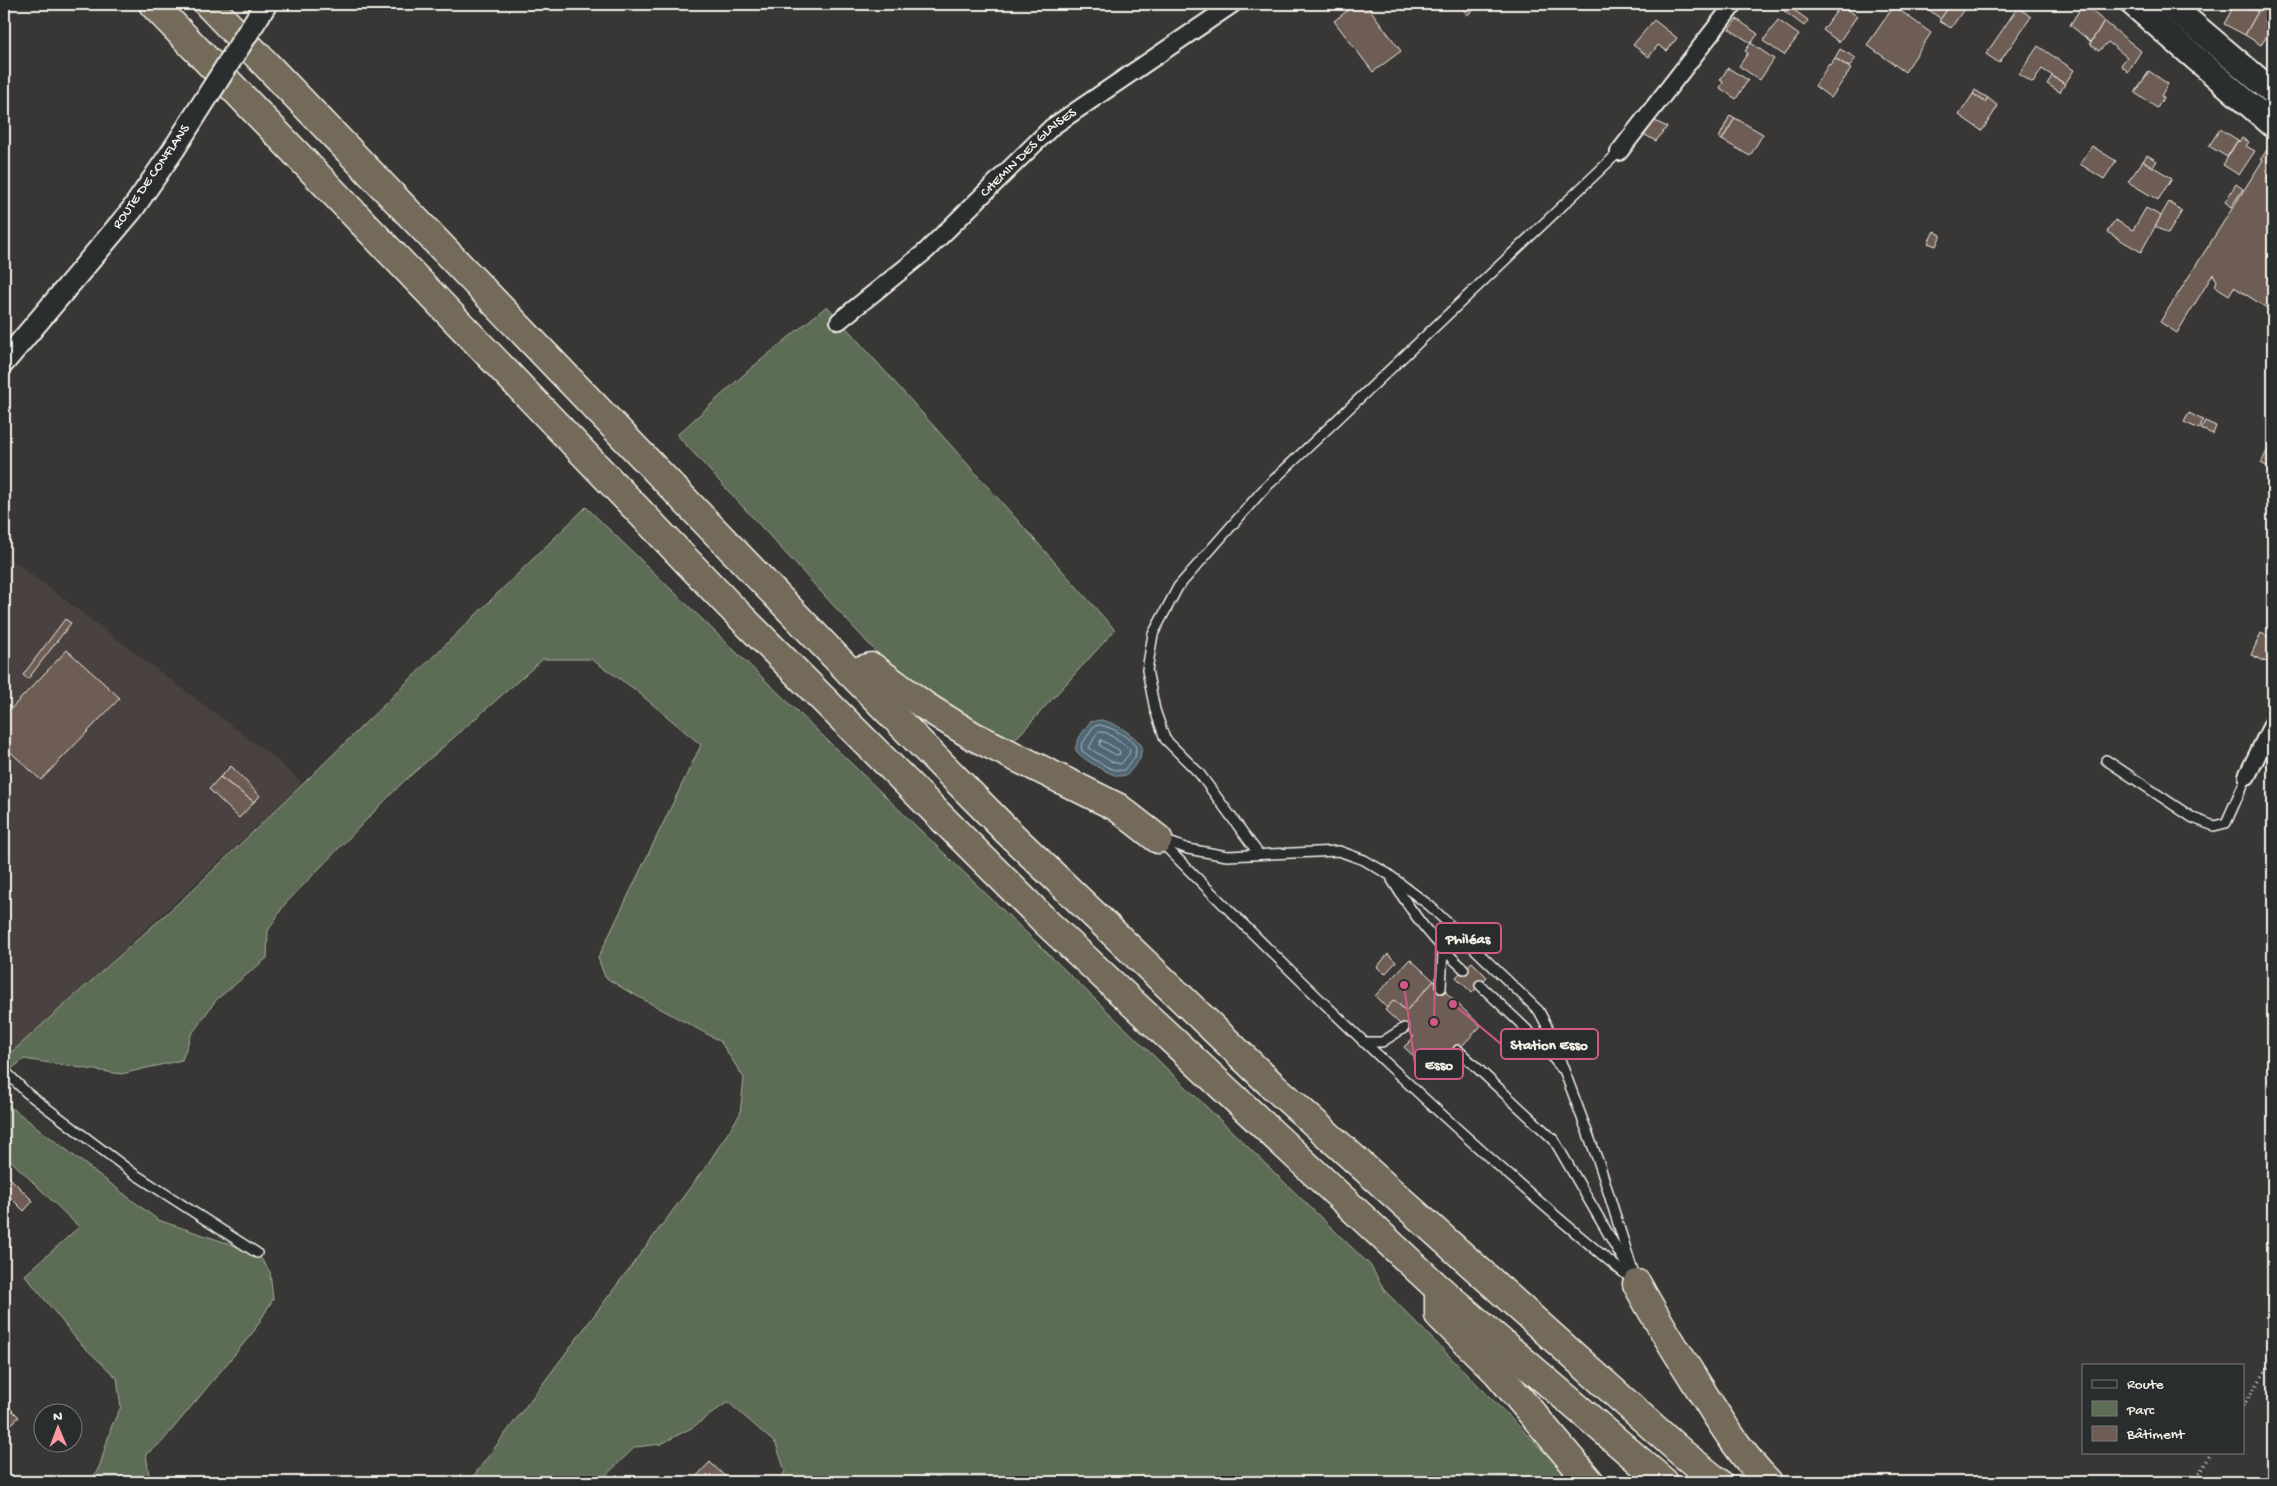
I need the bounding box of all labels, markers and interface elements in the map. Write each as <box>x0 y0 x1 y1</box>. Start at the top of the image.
street label: CHEMIN DES GLAISES <box>977 104 1080 201</box>
street label: ROUTE DE CONFLANS <box>110 121 195 233</box>
callout: Philéas <box>1436 923 1501 953</box>
text: Philéas <box>1445 931 1492 949</box>
callout: Station Esso <box>1501 1029 1598 1059</box>
text: Station Esso <box>1510 1037 1588 1055</box>
callout: Esso <box>1415 1049 1463 1079</box>
text: Esso <box>1425 1057 1453 1075</box>
legend <box>2082 1364 2244 1454</box>
text: Route <box>2127 1376 2164 1394</box>
text: Parc <box>2126 1402 2155 1420</box>
north arrow <box>32 1404 82 1454</box>
text: N <box>53 1409 63 1426</box>
text: Bâtiment <box>2126 1426 2186 1444</box>

